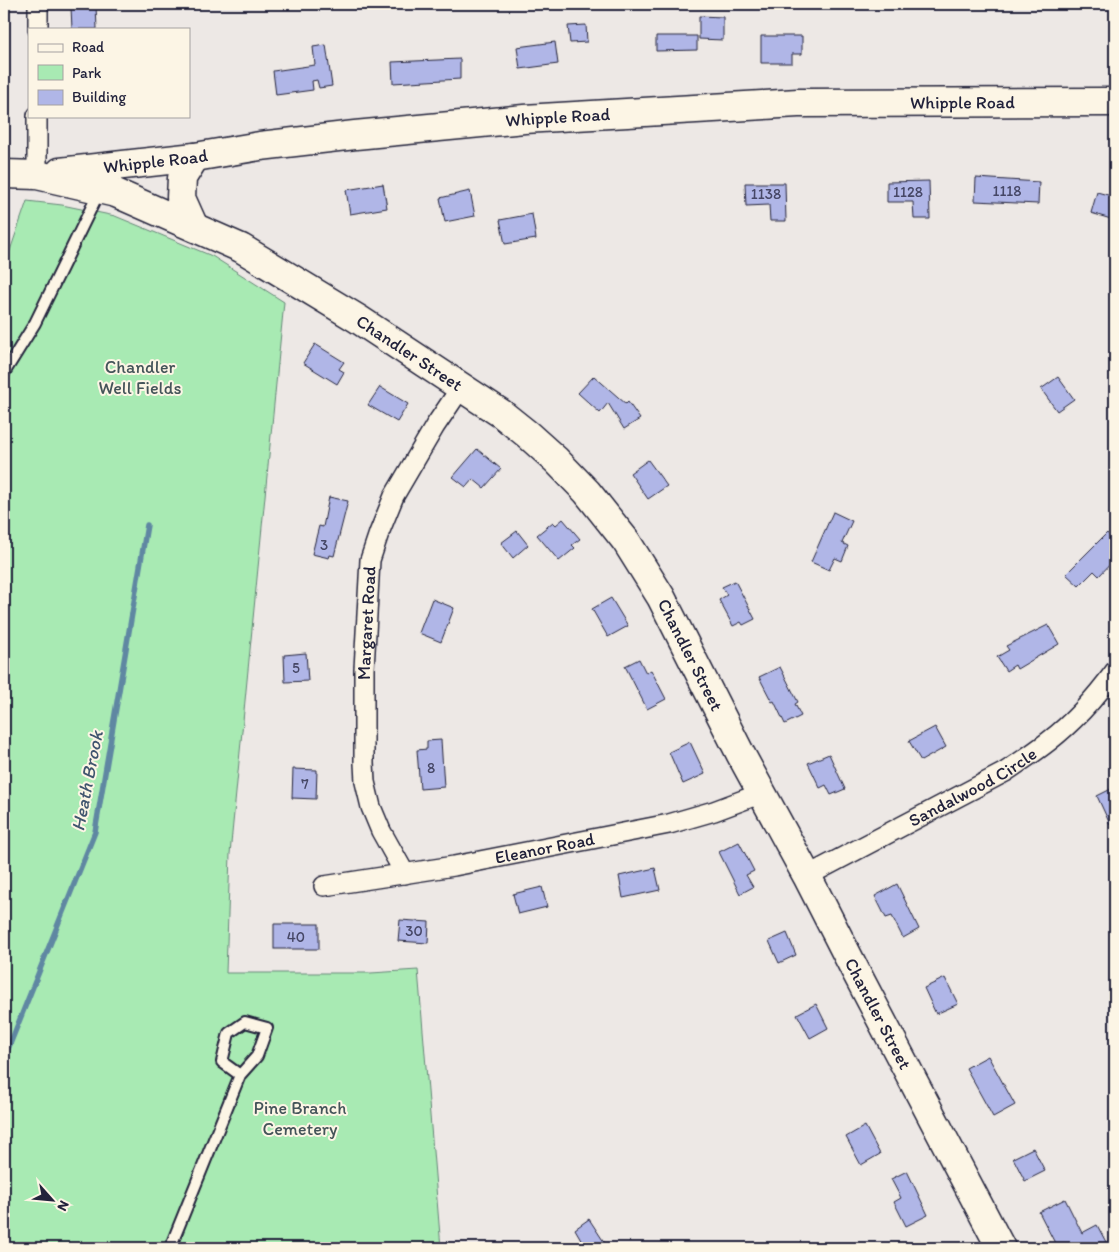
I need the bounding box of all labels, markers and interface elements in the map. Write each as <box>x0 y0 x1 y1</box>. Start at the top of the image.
legend <box>28 28 190 118</box>
text: Road <box>72 38 105 56</box>
text: Park <box>72 64 102 82</box>
text: Building <box>72 88 126 106</box>
street label: Whipple Road <box>910 91 1015 114</box>
street label: Whipple Road <box>504 103 611 132</box>
street label: Whipple Road <box>102 144 210 178</box>
house number: 1118 <box>992 182 1022 200</box>
house number: 1128 <box>893 183 923 201</box>
house number: 1138 <box>751 185 781 203</box>
street label: Chandler Street <box>352 310 467 396</box>
park label: Chandler Well Fields <box>98 356 182 399</box>
house number: 3 <box>320 536 328 554</box>
street label: Margaret Road <box>353 565 381 680</box>
street label: Chandler Street <box>653 595 728 715</box>
house number: 5 <box>292 659 300 677</box>
water label: Heath Brook <box>66 728 108 833</box>
street label: Sandalwood Circle <box>905 743 1041 832</box>
house number: 8 <box>427 759 435 777</box>
house number: 7 <box>301 775 309 793</box>
street label: Eleanor Road <box>493 828 597 869</box>
house number: 30 <box>405 922 423 940</box>
house number: 40 <box>287 928 305 946</box>
street label: Chandler Street <box>840 954 916 1073</box>
park label: Pine Branch Cemetery <box>253 1097 347 1140</box>
north arrow <box>28 1174 78 1224</box>
text: N <box>53 1198 73 1214</box>

